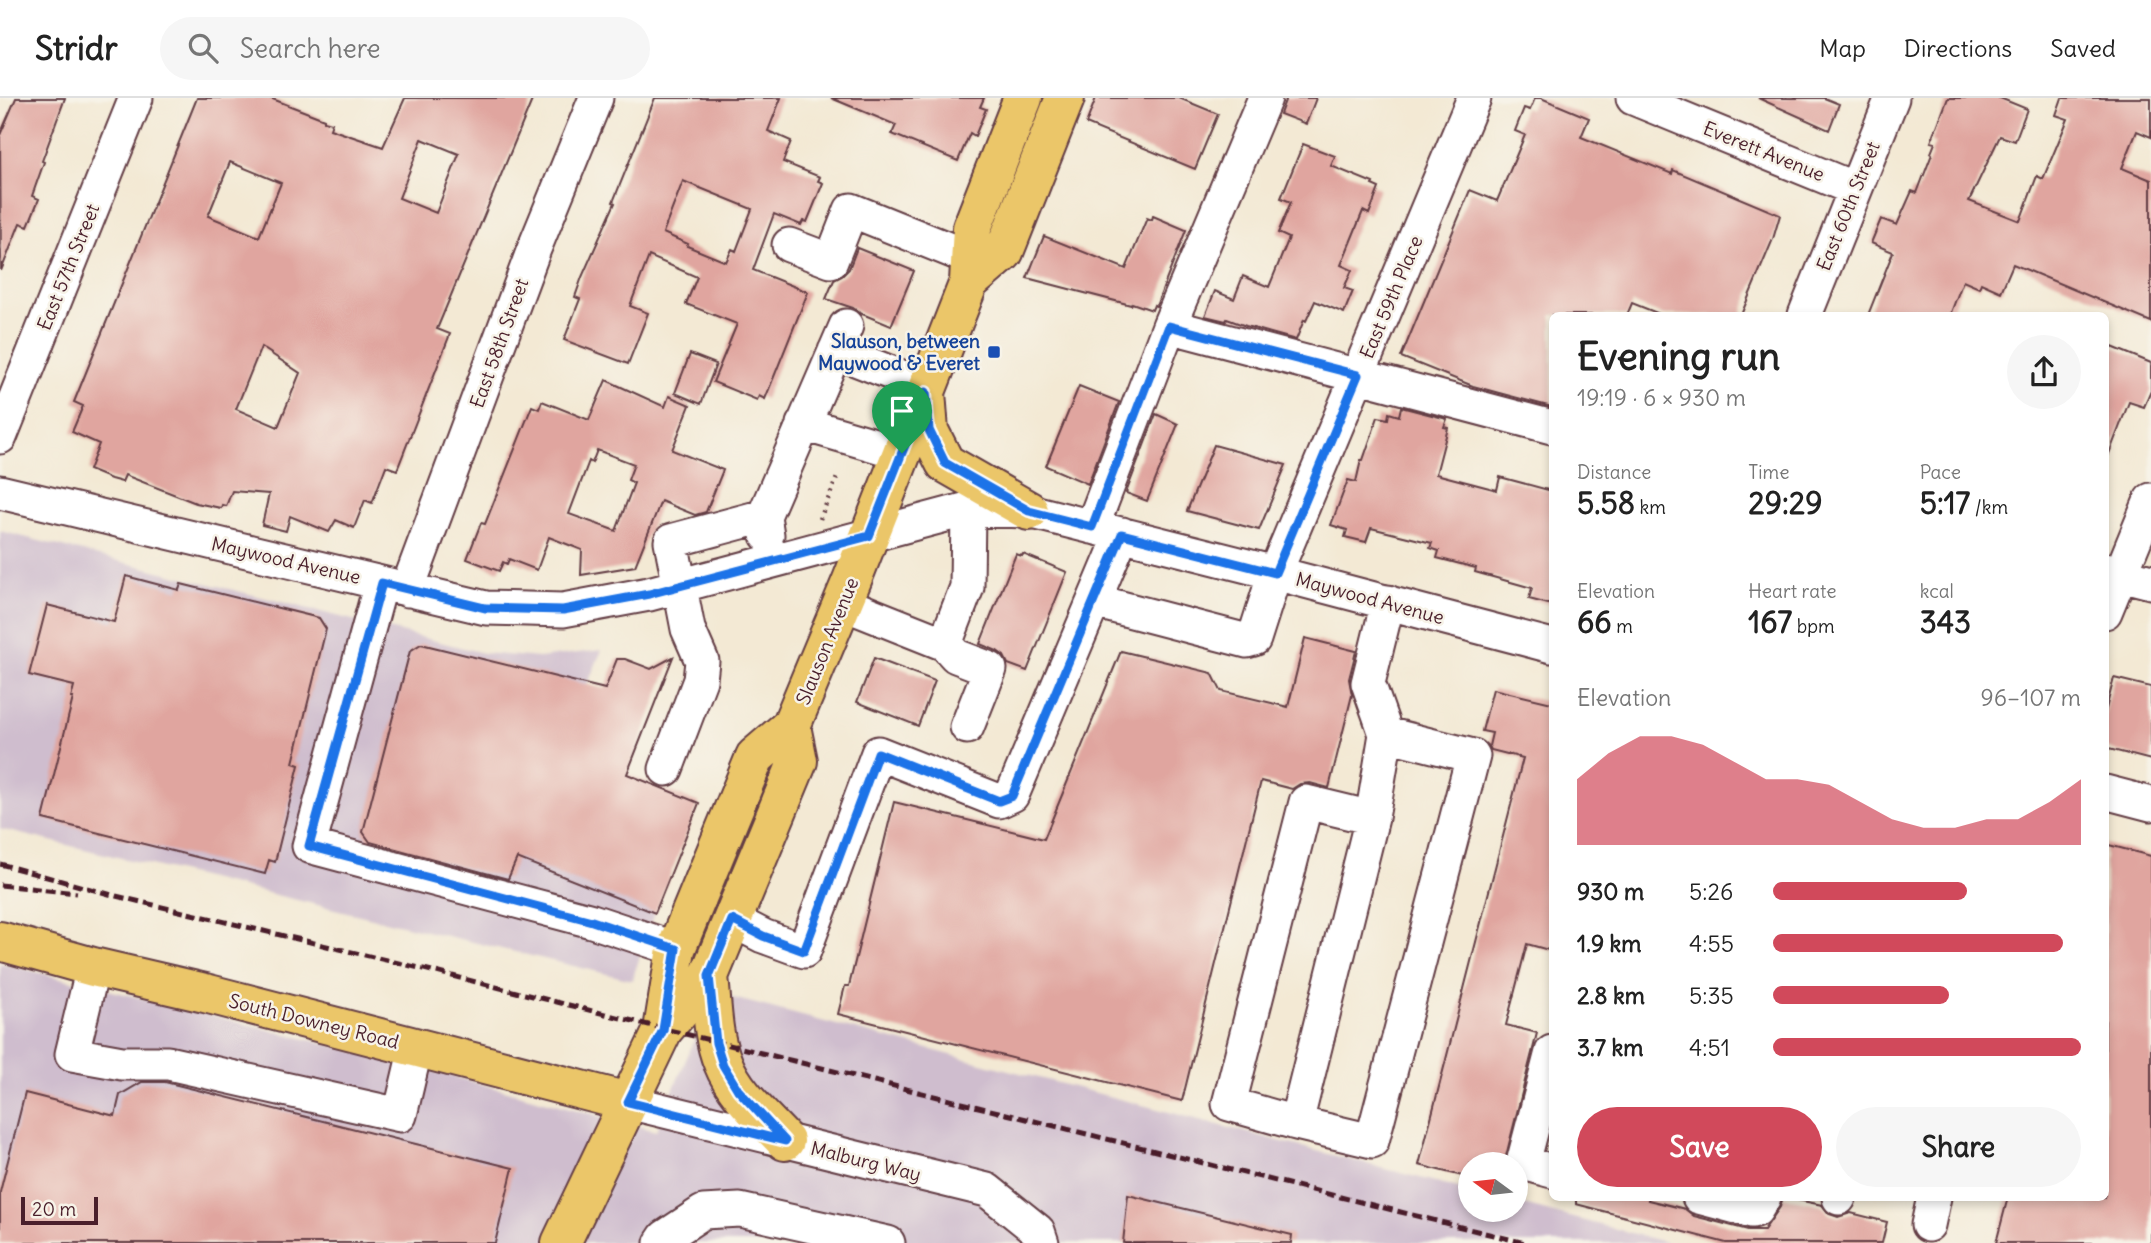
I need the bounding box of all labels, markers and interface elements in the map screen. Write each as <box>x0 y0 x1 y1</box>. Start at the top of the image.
search box <box>160 17 650 80</box>
text: Stridr <box>35 27 118 69</box>
icon: search <box>184 29 222 67</box>
text: Search here <box>240 32 381 65</box>
text: Map <box>1819 33 1866 63</box>
text: Directions <box>1904 33 2012 63</box>
text: Saved <box>2050 33 2116 63</box>
street label: Everett Avenue <box>1700 116 1828 186</box>
street label: East 60th Street <box>1811 138 1885 274</box>
street label: East 57th Street <box>32 200 104 334</box>
street label: East 59th Place <box>1354 232 1428 362</box>
street label: East 58th Street <box>465 275 533 411</box>
place label: Slauson, between Maywood & Everet <box>818 329 981 375</box>
text: Evening run <box>1577 333 1780 380</box>
button: share <box>2007 335 2081 409</box>
marker: Slauson, between Maywood & Everet <box>986 344 1002 360</box>
pin <box>872 381 932 453</box>
text: 19:19 · 6 × 930 m <box>1577 383 1746 412</box>
icon: arrive <box>883 392 921 430</box>
text: Distance <box>1577 460 1651 484</box>
text: Time <box>1748 460 1789 484</box>
text: Pace <box>1920 460 1961 484</box>
text: 5.58 <box>1577 484 1635 522</box>
text: 29:29 <box>1748 484 1823 522</box>
text: 5:17 <box>1920 484 1970 522</box>
text: km <box>1635 495 1666 519</box>
text: /km <box>1970 495 2008 519</box>
street label: Maywood Avenue <box>209 531 363 589</box>
street label: Maywood Avenue <box>1293 567 1447 629</box>
street label: Slauson Avenue <box>791 574 863 708</box>
text: Elevation <box>1577 579 1655 603</box>
text: Heart rate <box>1748 579 1836 603</box>
text: kcal <box>1920 579 1954 603</box>
text: 66 <box>1577 603 1612 641</box>
text: 167 <box>1748 603 1792 641</box>
text: 343 <box>1920 603 1971 641</box>
text: m <box>1612 614 1633 638</box>
text: bpm <box>1792 614 1835 638</box>
text: Elevation <box>1577 683 1671 712</box>
text: 96–107 m <box>1981 683 2081 712</box>
text: 930 m <box>1577 877 1644 906</box>
text: 5:26 <box>1689 877 1733 906</box>
text: 1.9 km <box>1577 929 1642 958</box>
text: 4:55 <box>1689 929 1734 958</box>
text: 2.8 km <box>1577 981 1645 1010</box>
text: 5:35 <box>1689 981 1734 1010</box>
street label: South Downey Road <box>226 988 402 1054</box>
text: 3.7 km <box>1577 1033 1643 1062</box>
text: 4:51 <box>1689 1033 1730 1062</box>
button: Save <box>1577 1107 1822 1187</box>
button: Share <box>1836 1107 2081 1187</box>
street label: Malburg Way <box>808 1136 924 1186</box>
north arrow <box>1458 1152 1528 1222</box>
map controls <box>1458 1152 1528 1222</box>
scale bar <box>21 1194 98 1226</box>
text: 20 m <box>32 1197 76 1221</box>

